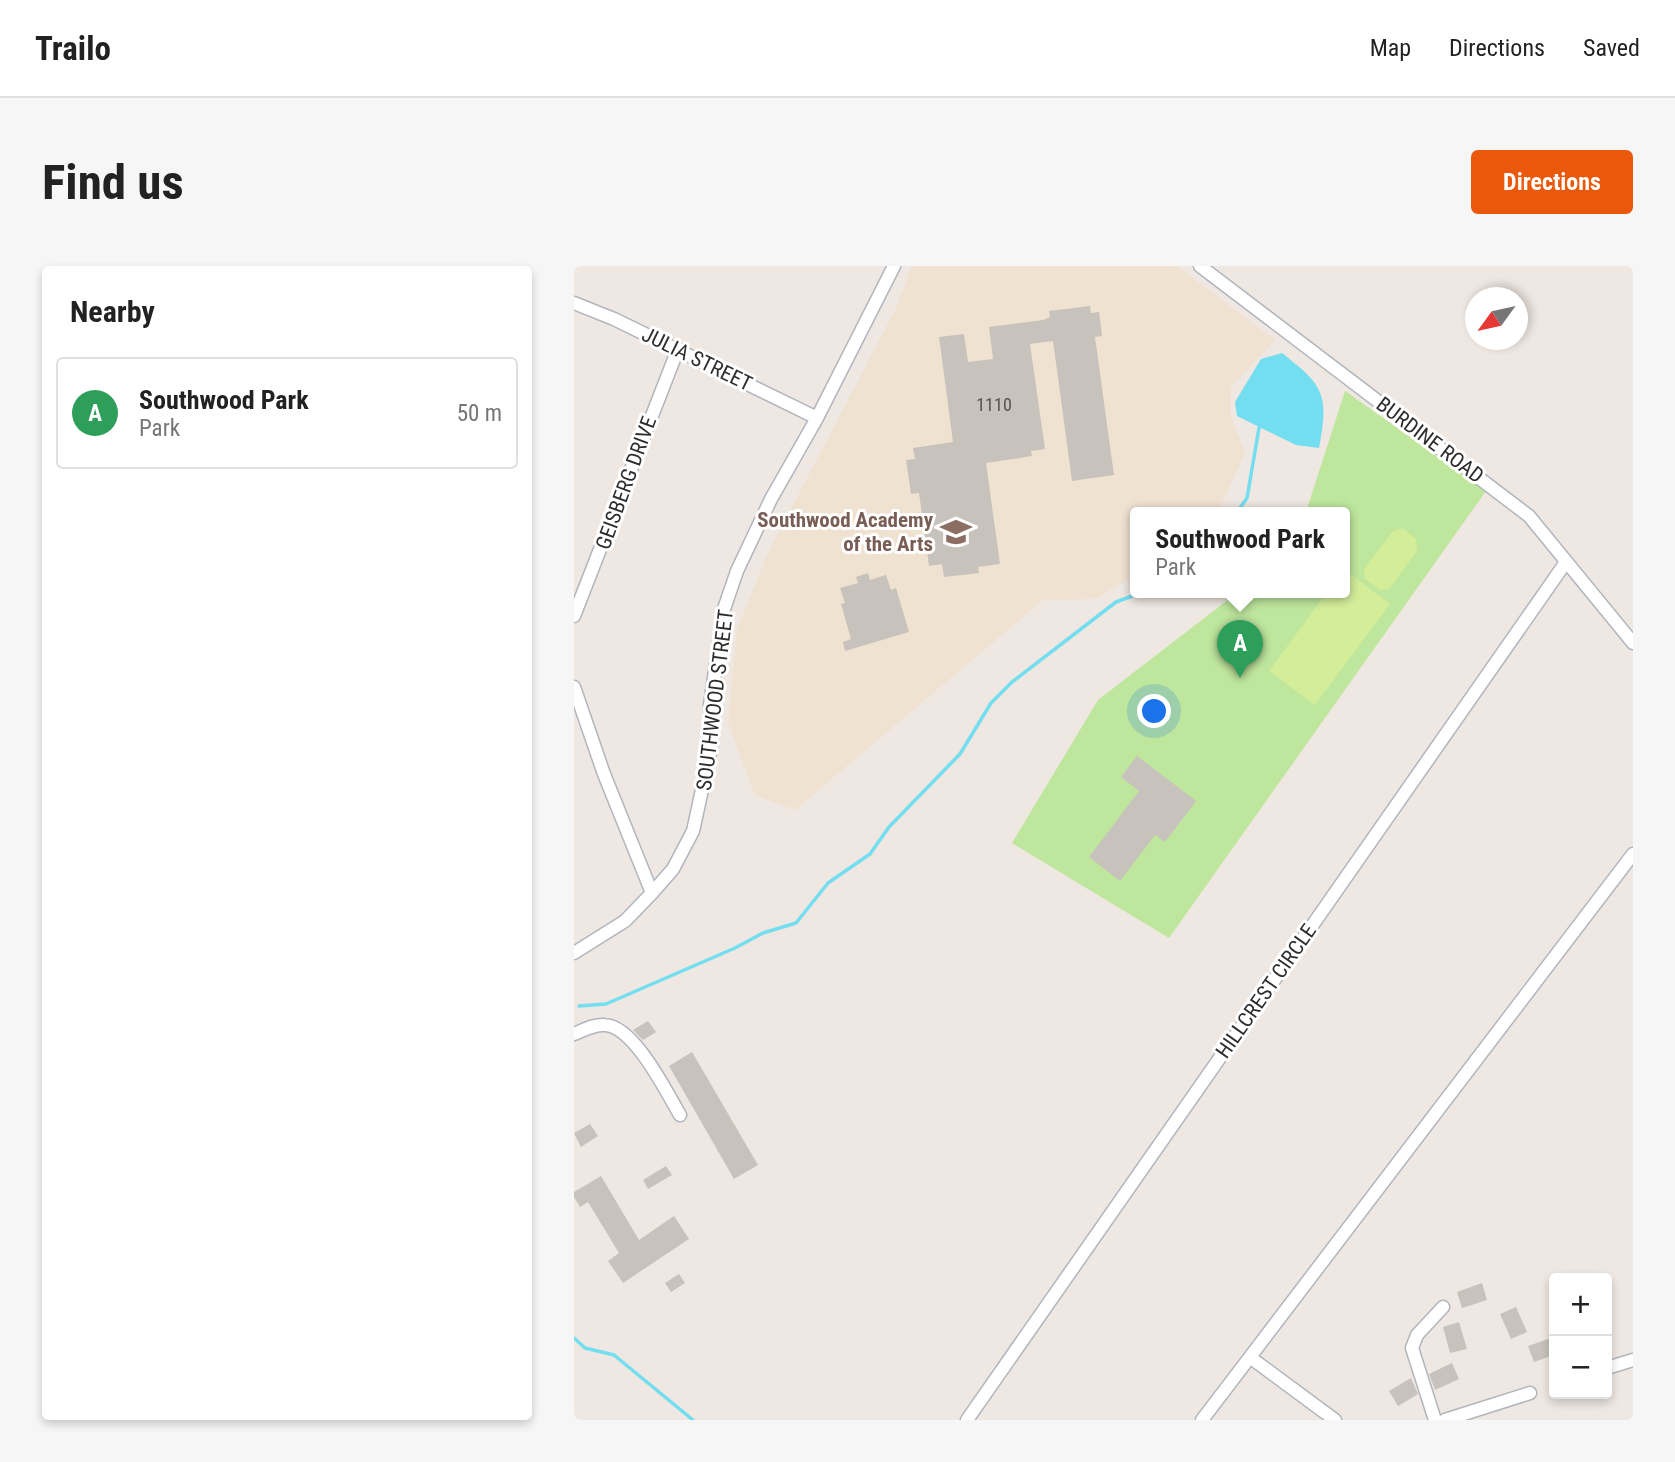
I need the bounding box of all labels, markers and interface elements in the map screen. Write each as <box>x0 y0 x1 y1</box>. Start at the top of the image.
text: Trailo <box>35 29 111 68</box>
text: Map <box>1370 34 1411 62</box>
text: Directions <box>1449 34 1545 62</box>
text: Saved <box>1583 34 1640 62</box>
button: Directions <box>1471 150 1633 214</box>
text: Find us <box>42 154 184 211</box>
north arrow <box>1465 287 1528 350</box>
text: Nearby <box>70 294 155 329</box>
street label: JULIA STREET <box>638 322 756 396</box>
text: Southwood Park <box>139 385 309 415</box>
street label: BURDINE ROAD <box>1372 392 1488 488</box>
house number: 1110 <box>976 394 1012 415</box>
text: A <box>88 400 102 427</box>
text: 50 m <box>457 400 502 427</box>
street label: GEISBERG DRIVE <box>591 413 661 553</box>
text: Park <box>139 415 180 442</box>
popup <box>1130 507 1350 598</box>
place label: Southwood Academy of the Arts <box>757 508 934 556</box>
school or university icon: Southwood Academy of the Arts <box>939 515 973 549</box>
text: Southwood Park <box>1155 524 1325 554</box>
text: Park <box>1155 554 1196 581</box>
street label: SOUTHWOOD STREET <box>692 608 738 792</box>
pin: A <box>1217 620 1263 678</box>
your location <box>1137 694 1171 728</box>
street label: HILLCREST CIRCLE <box>1211 919 1321 1063</box>
map controls <box>1549 1273 1612 1399</box>
button: + <box>1549 1273 1612 1336</box>
button: − <box>1549 1336 1612 1399</box>

